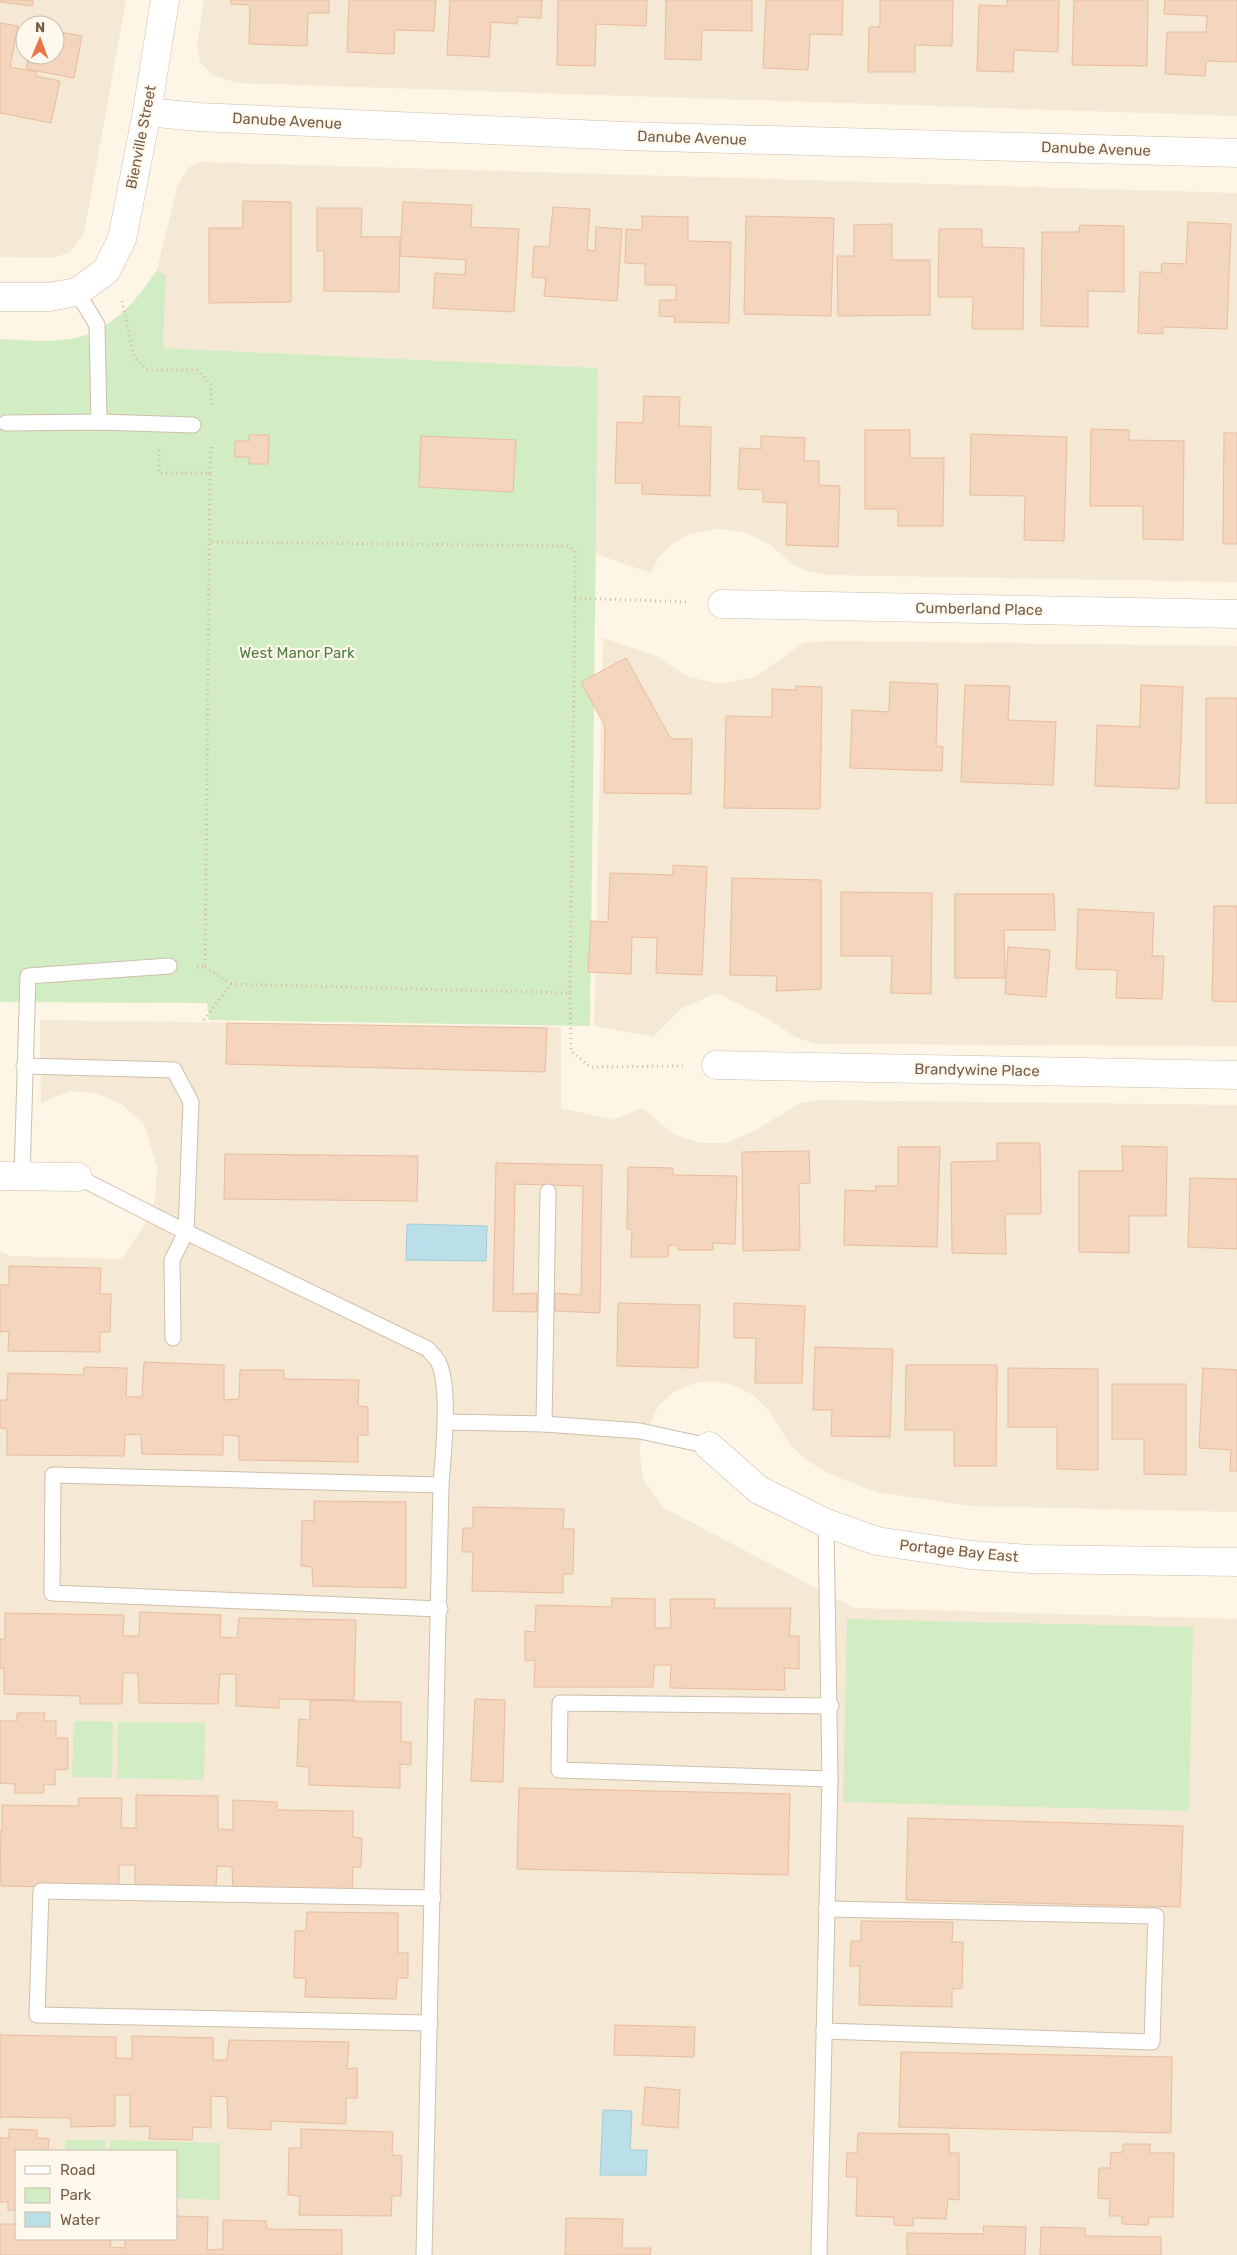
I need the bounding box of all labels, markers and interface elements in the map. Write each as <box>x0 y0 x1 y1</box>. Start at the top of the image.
north arrow <box>15 15 65 65</box>
text: N <box>35 19 45 36</box>
street label: Bienville Street <box>122 83 160 191</box>
street label: Danube Avenue <box>232 109 342 133</box>
street label: Danube Avenue <box>637 127 747 149</box>
street label: Danube Avenue <box>1041 138 1151 160</box>
street label: Cumberland Place <box>915 599 1043 619</box>
park label: West Manor Park <box>239 644 355 662</box>
street label: Brandywine Place <box>914 1060 1040 1080</box>
street label: Portage Bay East <box>899 1536 1020 1566</box>
legend <box>15 2150 178 2240</box>
text: Road <box>60 2161 96 2179</box>
text: Park <box>60 2186 91 2204</box>
text: Water <box>60 2211 100 2229</box>

